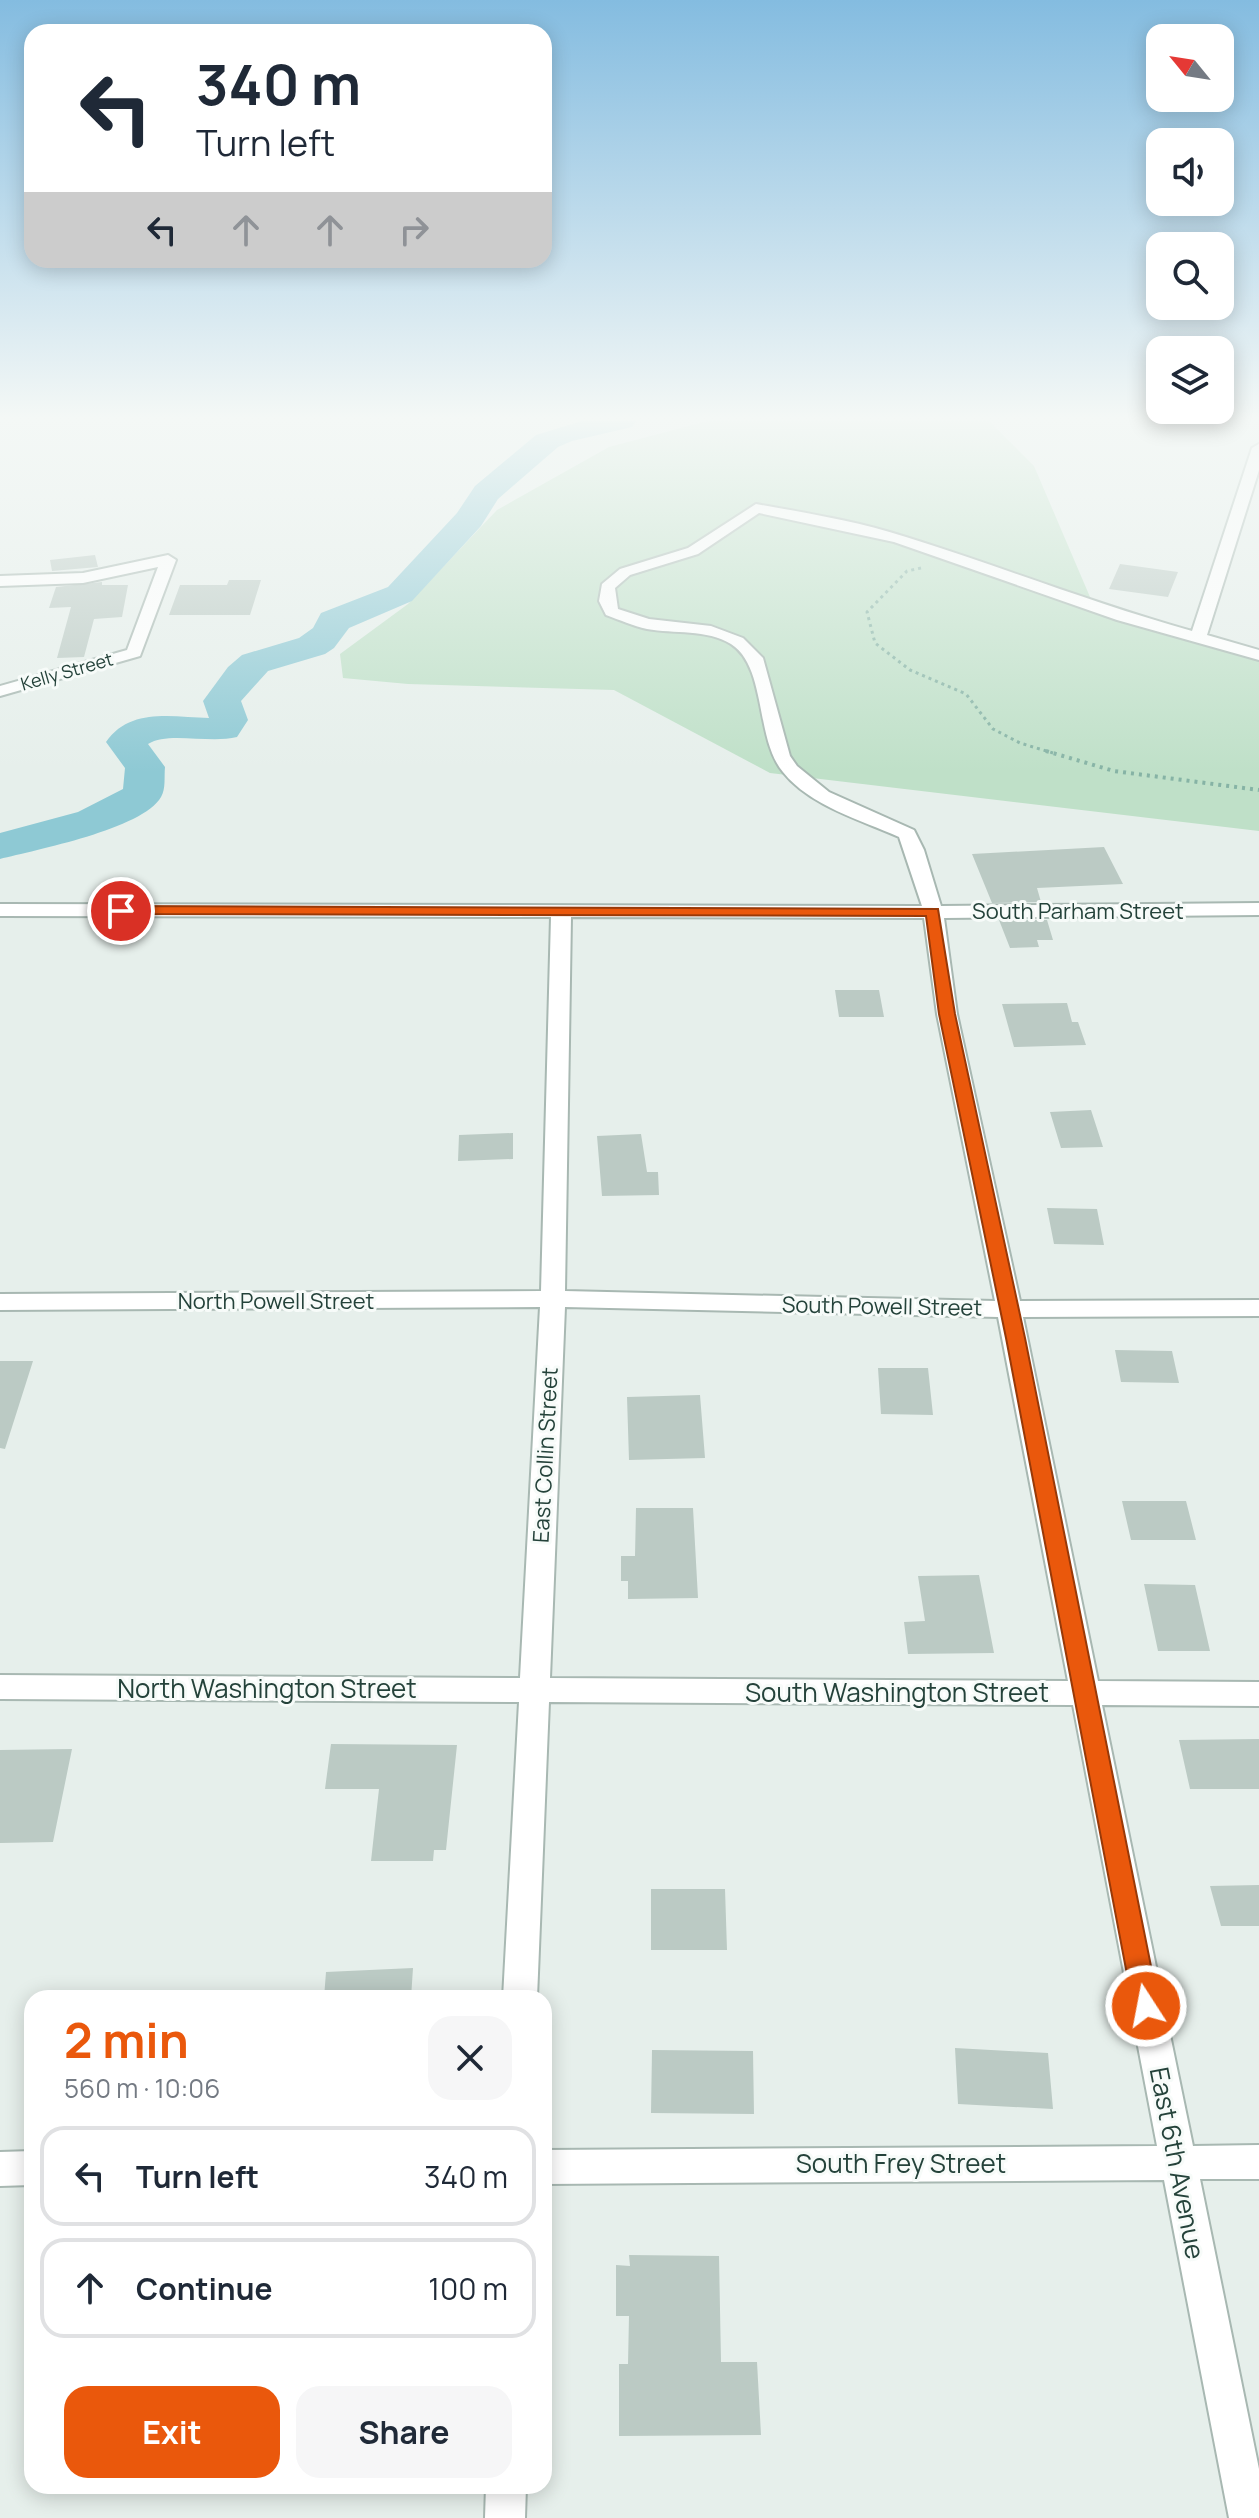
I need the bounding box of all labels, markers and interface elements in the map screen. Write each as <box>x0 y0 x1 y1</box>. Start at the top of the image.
north arrow <box>1146 24 1234 112</box>
map controls <box>1146 24 1234 424</box>
text: 340 m <box>196 45 361 122</box>
icon: left <box>64 56 168 160</box>
text: Turn left <box>196 118 335 167</box>
button: sound <box>1146 128 1234 216</box>
icon: left <box>140 208 184 252</box>
icon: ahead <box>224 208 268 252</box>
icon: ahead <box>308 208 352 252</box>
icon: right <box>392 208 436 252</box>
button: search <box>1146 232 1234 320</box>
button: layers <box>1146 336 1234 424</box>
street label: Kelly Street <box>18 646 116 696</box>
pin <box>87 877 155 945</box>
icon: arrive <box>99 889 143 933</box>
street label: South Parham Street <box>972 896 1184 926</box>
street label: North Powell Street <box>178 1286 375 1316</box>
street label: South Powell Street <box>782 1289 983 1323</box>
street label: East Collin Street <box>525 1366 565 1544</box>
street label: North Washington Street <box>117 1670 417 1706</box>
street label: South Washington Street <box>745 1674 1049 1710</box>
position arrow <box>1104 1964 1188 2048</box>
text: 2 min <box>64 2007 189 2072</box>
button: close <box>428 2016 512 2100</box>
street label: East 6th Avenue <box>1142 2064 1214 2262</box>
text: 560 m · 10:06 <box>64 2070 220 2106</box>
street label: South Frey Street <box>796 2145 1006 2181</box>
icon: left <box>68 2154 112 2198</box>
text: Turn left <box>136 2156 259 2197</box>
text: 340 m <box>424 2156 508 2197</box>
icon: ahead <box>68 2266 112 2310</box>
text: Continue <box>136 2268 272 2309</box>
text: 100 m <box>428 2268 508 2309</box>
button: Exit <box>64 2386 280 2478</box>
button: Share <box>296 2386 512 2478</box>

